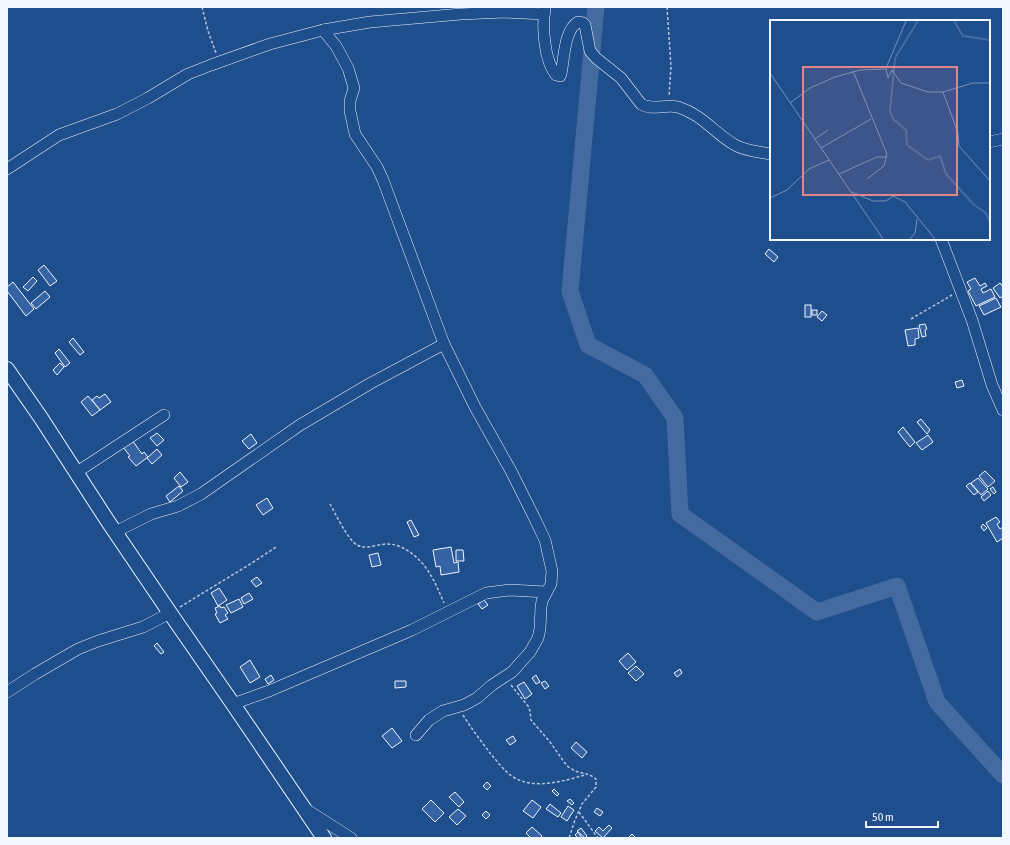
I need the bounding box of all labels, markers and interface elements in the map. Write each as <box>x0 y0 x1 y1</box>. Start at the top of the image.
inset map <box>770 20 990 240</box>
scale bar <box>866 803 938 829</box>
text: 50 m <box>872 810 894 824</box>

